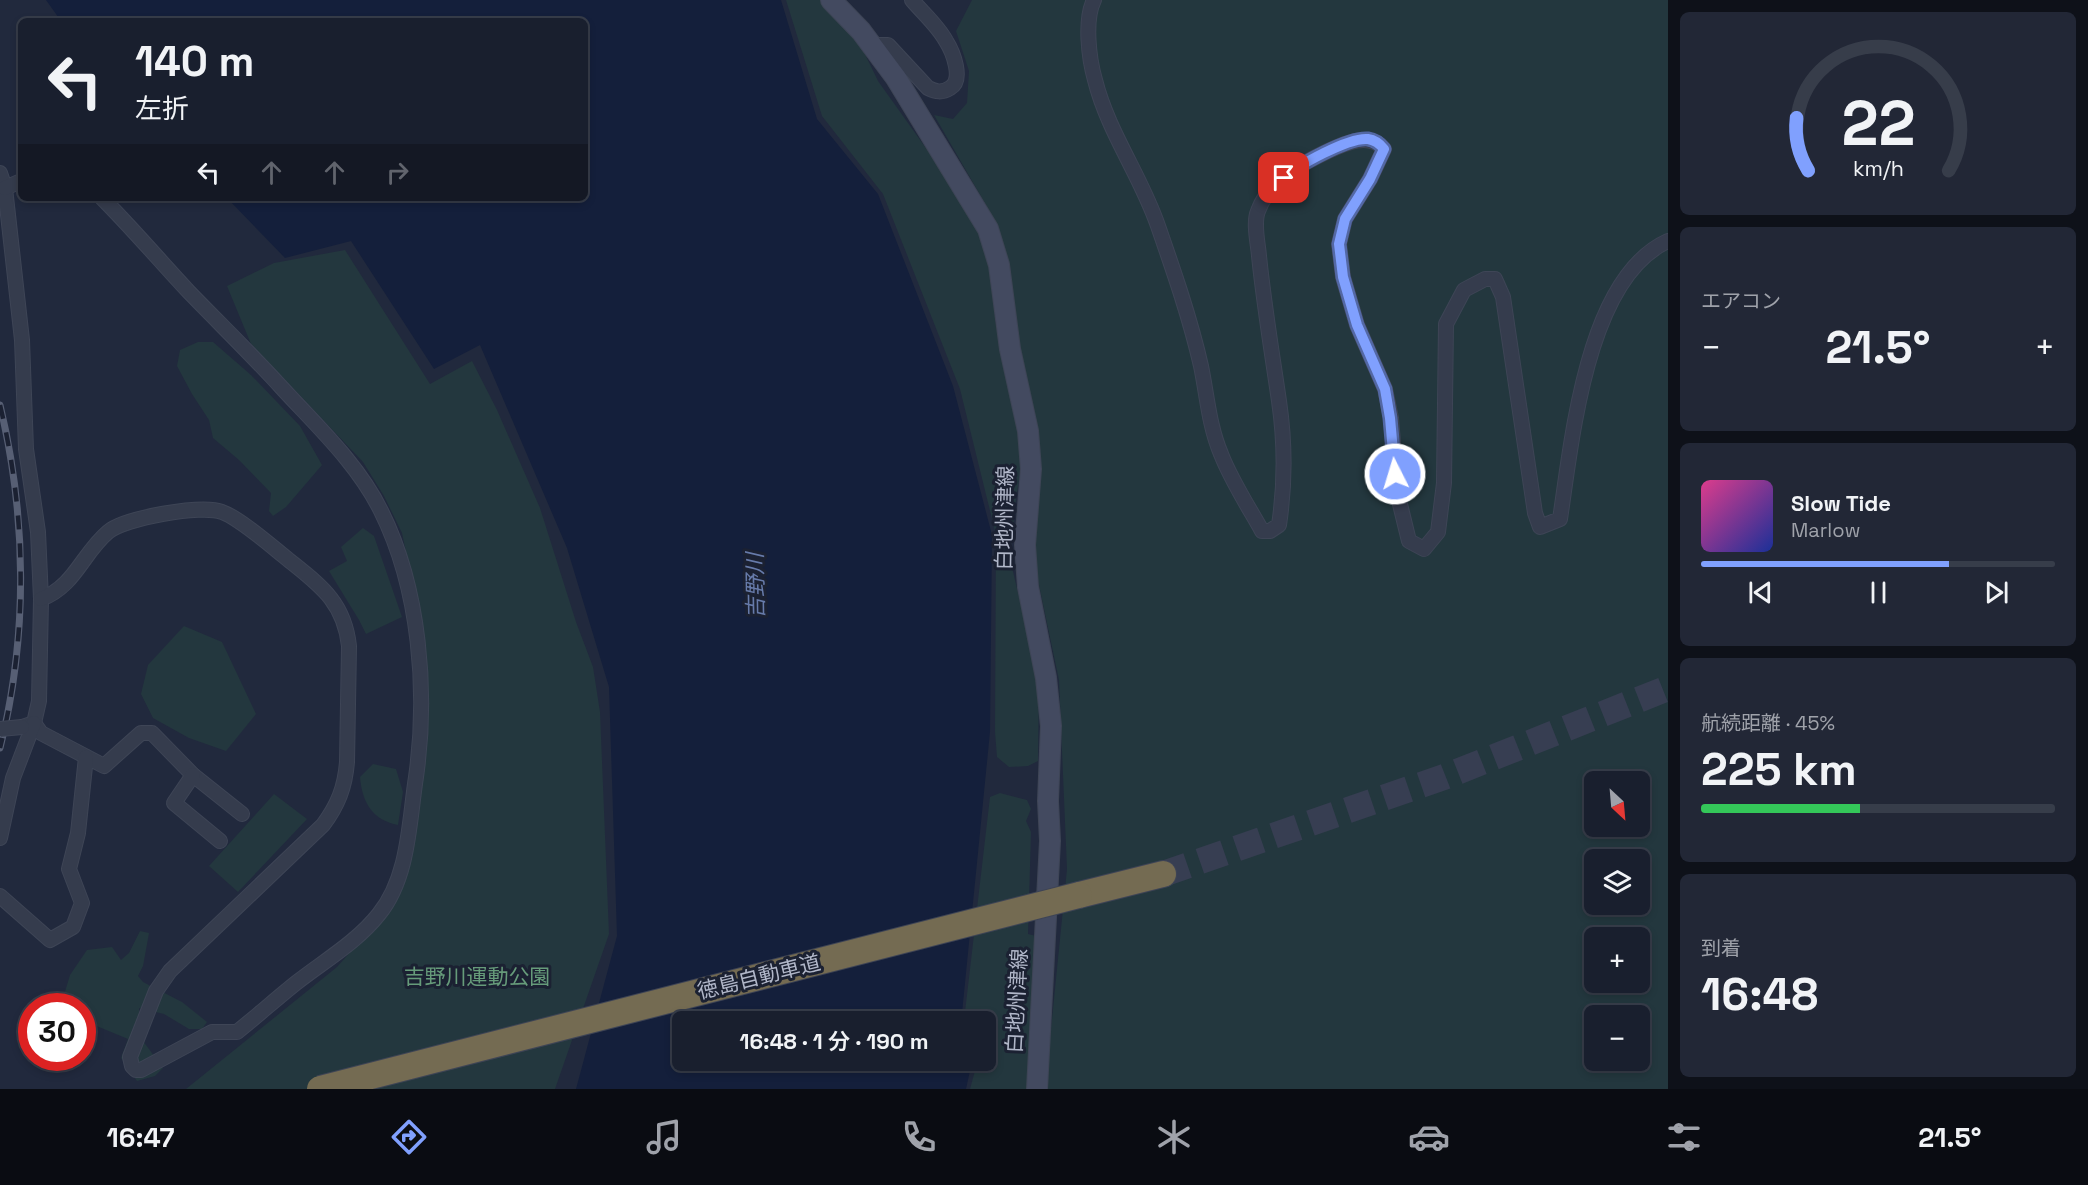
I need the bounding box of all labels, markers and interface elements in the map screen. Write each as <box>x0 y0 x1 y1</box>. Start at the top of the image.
text: 140 m <box>135 35 254 88</box>
icon: left <box>36 42 114 120</box>
text: 22 <box>1841 84 1915 163</box>
text: 左折 <box>135 91 189 126</box>
pin <box>1258 152 1309 203</box>
text: km/h <box>1852 155 1904 182</box>
icon: left <box>192 156 225 189</box>
icon: ahead <box>255 156 288 189</box>
icon: ahead <box>318 156 351 189</box>
icon: right <box>381 156 414 189</box>
icon: arrive <box>1267 161 1300 194</box>
text: エアコン <box>1701 288 1781 314</box>
text: 21.5° <box>1825 319 1931 376</box>
text: − <box>1701 327 1721 369</box>
text: + <box>2035 327 2055 369</box>
position arrow <box>1363 442 1427 506</box>
street label: 白地州津線 <box>990 465 1019 571</box>
text: Slow Tide <box>1791 489 1891 517</box>
text: Marlow <box>1791 517 1860 543</box>
water label: 吉野川 <box>740 551 770 619</box>
icon: previous <box>1744 576 1777 609</box>
icon: pause <box>1862 576 1895 609</box>
icon: next <box>1980 576 2013 609</box>
text: 航続距離 · 45% <box>1701 710 1835 736</box>
text: 225 km <box>1701 741 1857 798</box>
north arrow <box>1584 771 1650 837</box>
map controls <box>1584 771 1650 1071</box>
button: layers <box>1584 849 1650 915</box>
button: + <box>1584 927 1650 993</box>
text: 到着 <box>1701 935 1741 961</box>
street label: 徳島自動車道 <box>694 948 823 1005</box>
street label: 白地州津線 <box>1000 948 1033 1054</box>
park label: 吉野川運動公園 <box>404 963 551 990</box>
text: 16:48 <box>1701 966 1818 1023</box>
speed limit sign: 30 <box>18 993 96 1071</box>
button: − <box>1584 1005 1650 1071</box>
text: 16:48 · 1 分 · 190 m <box>740 1027 928 1055</box>
icon: directions <box>388 1116 430 1158</box>
icon: music <box>643 1116 685 1158</box>
icon: phone <box>898 1116 940 1158</box>
icon: climate <box>1153 1116 1195 1158</box>
icon: car <box>1408 1116 1450 1158</box>
icon: filters <box>1663 1116 1705 1158</box>
text: 16:47 <box>107 1120 174 1155</box>
text: 21.5° <box>1918 1120 1981 1155</box>

